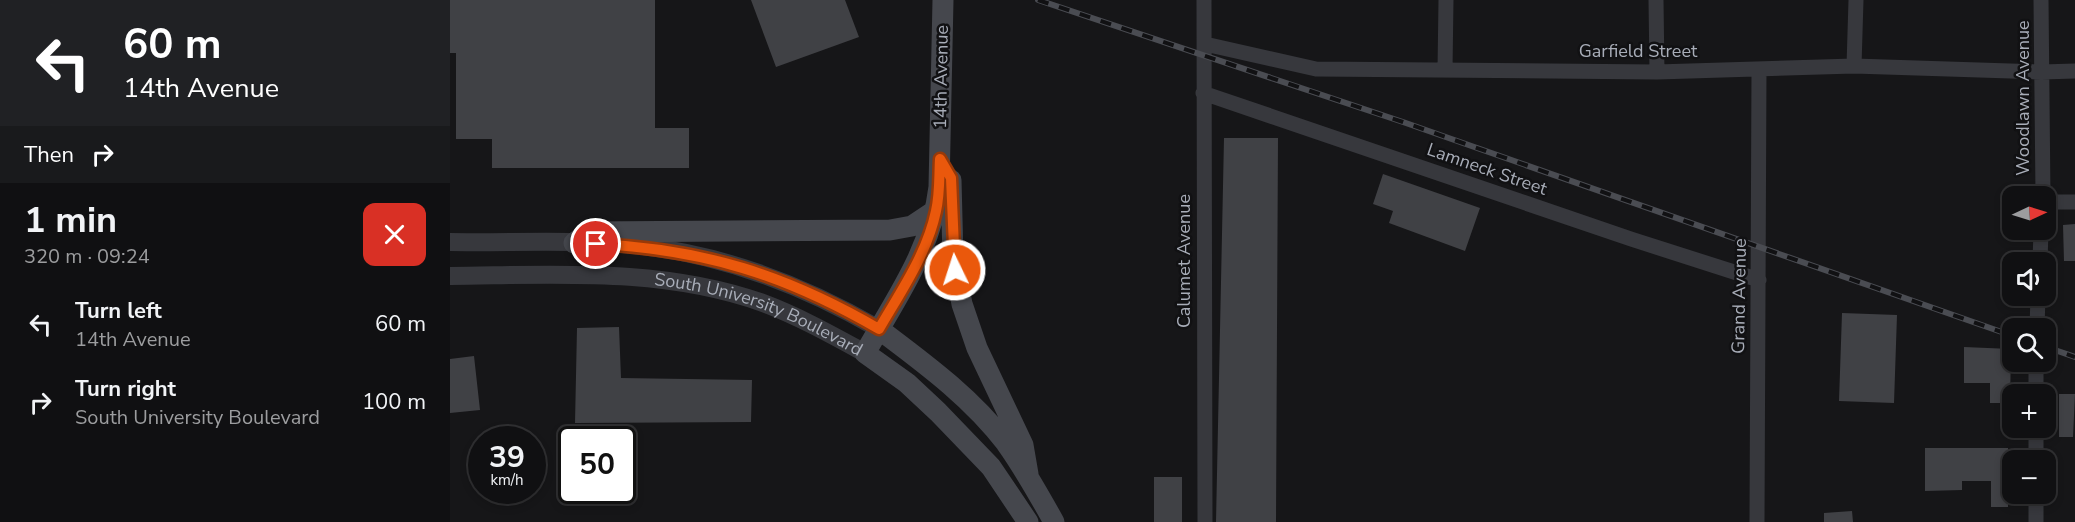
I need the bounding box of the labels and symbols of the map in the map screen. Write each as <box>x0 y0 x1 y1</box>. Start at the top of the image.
street label: Woodlawn Avenue <box>2011 20 2035 176</box>
street label: 14th Avenue <box>928 25 954 129</box>
street label: Garfield Street <box>1579 39 1698 63</box>
street label: Lamneck Street <box>1424 137 1551 201</box>
north arrow <box>2002 186 2056 240</box>
street label: Calumet Avenue <box>1172 194 1196 328</box>
pin <box>570 218 621 269</box>
position arrow <box>923 238 987 302</box>
street label: Grand Avenue <box>1726 238 1752 354</box>
street label: South University Boulevard <box>653 267 867 361</box>
speed limit sign: 50 <box>558 426 636 504</box>

